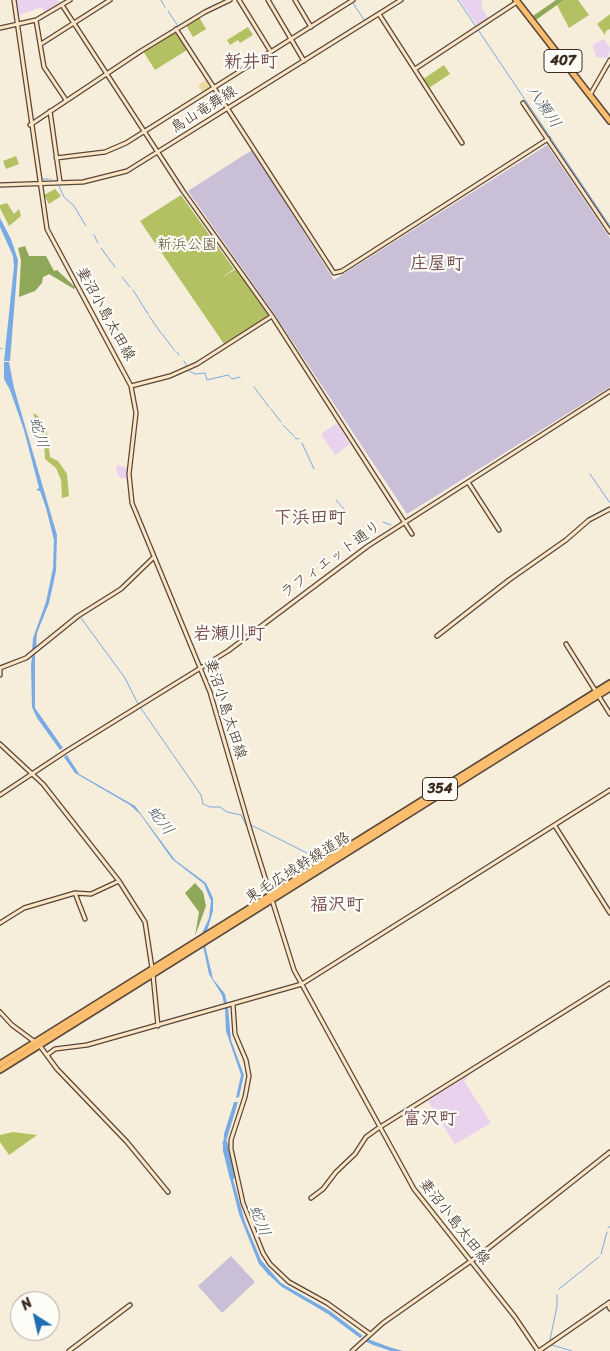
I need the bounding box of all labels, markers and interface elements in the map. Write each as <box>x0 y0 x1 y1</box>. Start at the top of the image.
road number: 407 <box>544 49 582 72</box>
district label: 新井町 <box>224 51 278 73</box>
street label: 鳥山竜舞線 <box>167 82 241 138</box>
water label: 八瀬川 <box>522 82 564 132</box>
park label: 新浜公園 <box>157 236 217 254</box>
district label: 庄屋町 <box>410 253 464 275</box>
street label: 妻沼小島太田線 <box>72 264 138 364</box>
water label: 蛇川 <box>24 415 52 451</box>
district label: 下浜田町 <box>274 507 346 529</box>
street label: ラフィエット通り <box>277 517 385 603</box>
district label: 岩瀬川町 <box>193 623 265 645</box>
street label: 妻沼小島太田線 <box>200 656 250 762</box>
road number: 354 <box>422 778 458 801</box>
water label: 蛇川 <box>143 802 177 840</box>
street label: 東毛広域幹線道路 <box>242 829 354 907</box>
district label: 福沢町 <box>310 894 364 916</box>
district label: 富沢町 <box>403 1108 457 1130</box>
street label: 妻沼小島太田線 <box>415 1175 493 1269</box>
water label: 蛇川 <box>244 1203 274 1239</box>
north arrow <box>10 1291 60 1341</box>
text: N <box>16 1291 38 1317</box>

